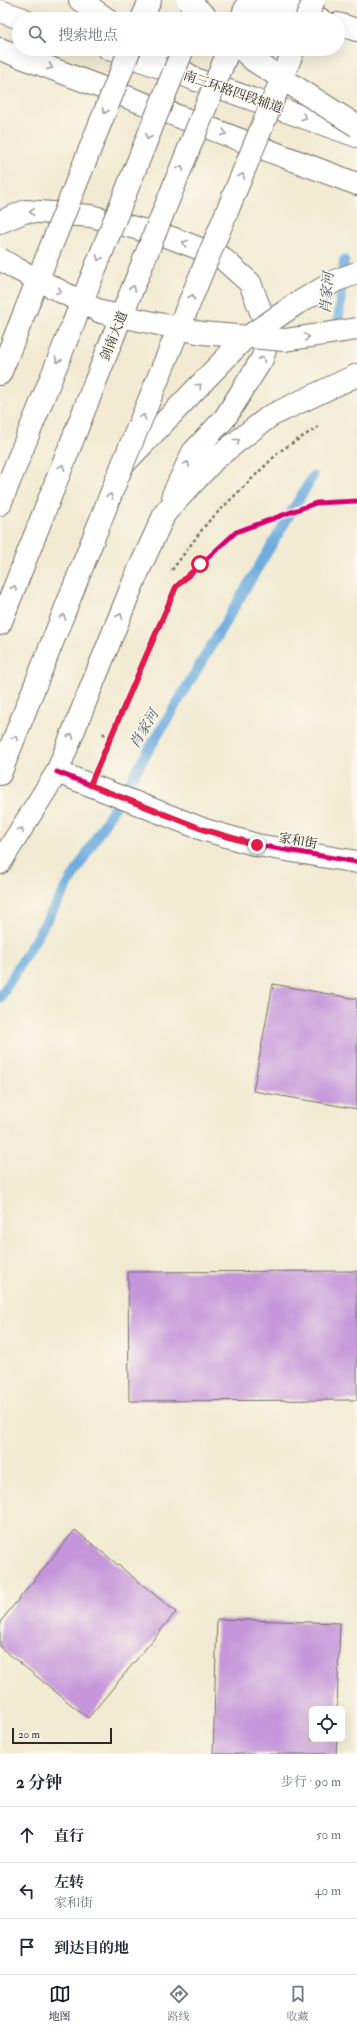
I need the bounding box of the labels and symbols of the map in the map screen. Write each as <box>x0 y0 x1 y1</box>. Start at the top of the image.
one-way arrow <box>46 63 53 71</box>
street label: 南三环路四段辅道 <box>181 68 285 116</box>
one-way arrow <box>102 108 110 115</box>
one-way arrow <box>301 112 308 121</box>
one-way arrow <box>220 128 227 136</box>
one-way arrow <box>144 134 152 141</box>
one-way arrow <box>177 164 185 171</box>
one-way arrow <box>237 173 245 180</box>
one-way arrow <box>29 208 35 216</box>
one-way arrow <box>182 240 189 248</box>
one-way arrow <box>96 254 104 261</box>
water label: 肖家河 <box>317 268 338 315</box>
one-way arrow <box>128 285 136 292</box>
one-way arrow <box>54 286 62 294</box>
one-way arrow <box>187 293 195 301</box>
street label: 剑南大道 <box>97 309 131 363</box>
one-way arrow <box>304 333 310 342</box>
one-way arrow <box>55 356 63 363</box>
one-way arrow <box>257 356 265 363</box>
one-way arrow <box>194 383 202 391</box>
one-way arrow <box>138 413 146 420</box>
one-way arrow <box>233 439 240 446</box>
one-way arrow <box>182 461 190 469</box>
one-way arrow <box>57 463 65 471</box>
one-way arrow <box>106 493 114 500</box>
route start <box>191 555 209 573</box>
one-way arrow <box>10 584 18 591</box>
one-way arrow <box>116 612 124 619</box>
one-way arrow <box>58 614 66 621</box>
water label: 肖家河 <box>126 704 164 751</box>
one-way arrow <box>67 733 75 740</box>
one-way arrow <box>10 734 18 742</box>
one-way arrow <box>16 827 23 834</box>
street label: 家和街 <box>277 830 319 852</box>
route end <box>248 836 266 854</box>
scale bar <box>12 1726 112 1745</box>

